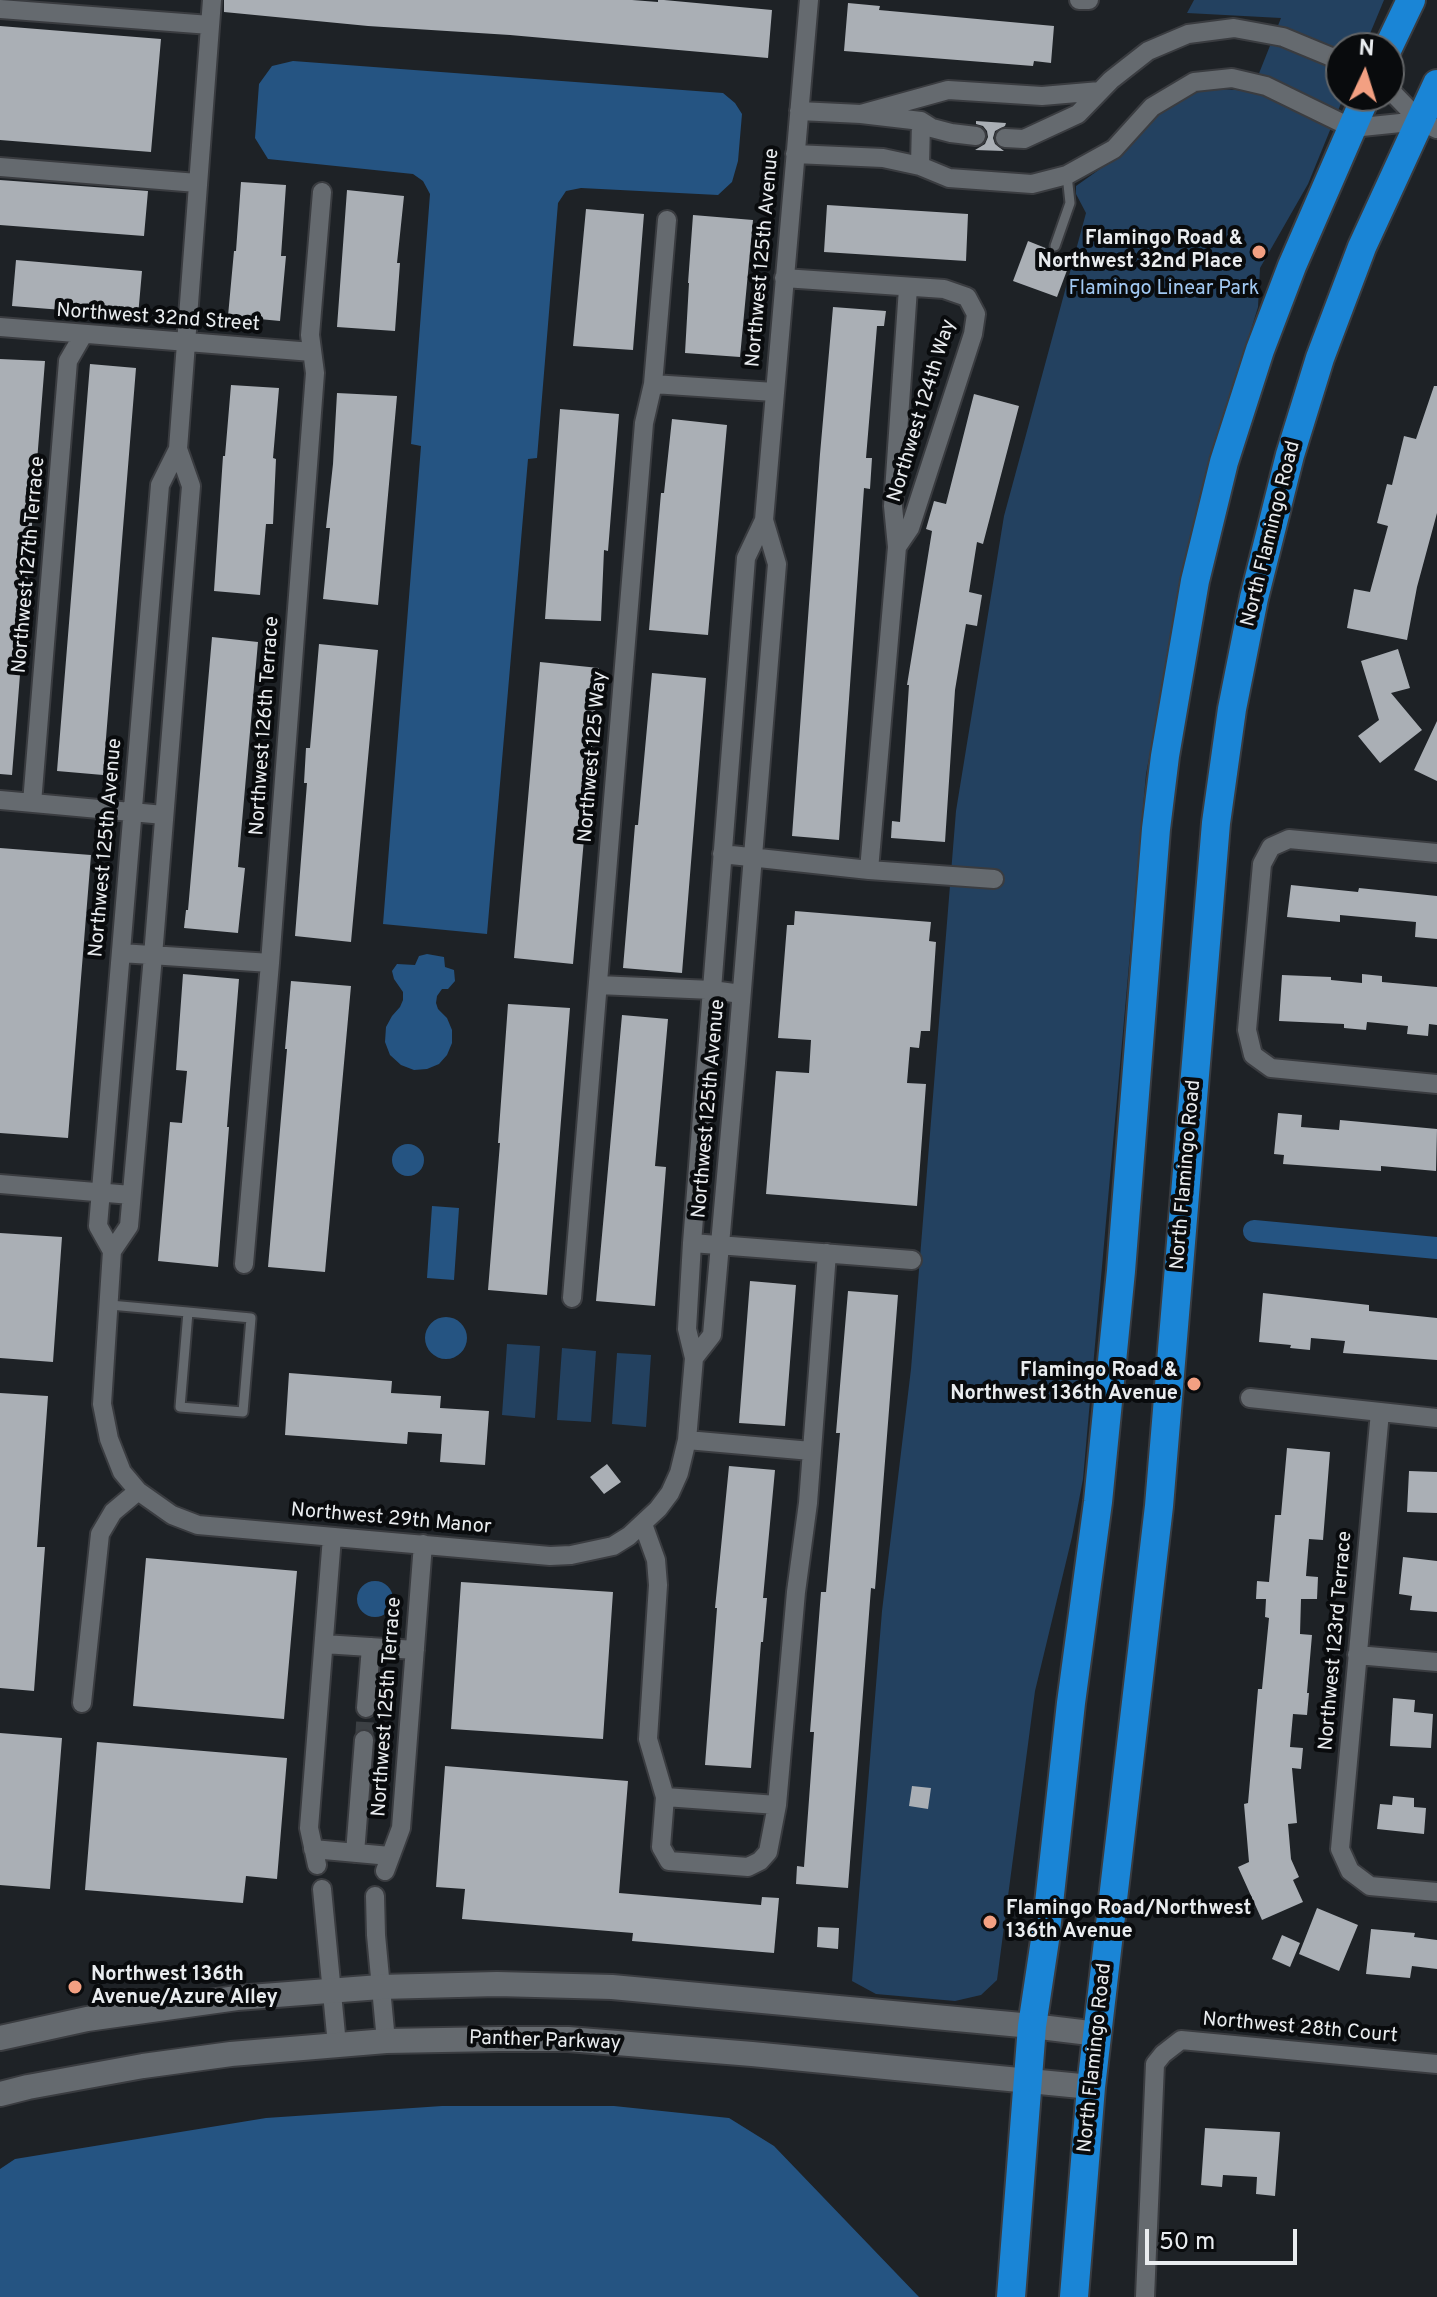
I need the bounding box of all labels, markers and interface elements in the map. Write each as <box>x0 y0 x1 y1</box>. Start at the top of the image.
north arrow <box>1325 32 1405 112</box>
text: N <box>1358 36 1375 64</box>
street label: Northwest 125th Avenue <box>742 147 786 369</box>
place label: Flamingo Road & Northwest 32nd Place <box>1038 228 1243 275</box>
marker: Flamingo Road & Northwest 32nd Place <box>1250 243 1268 261</box>
park label: Flamingo Linear Park <box>1069 278 1259 302</box>
street label: Northwest 32nd Street <box>55 300 261 338</box>
street label: Northwest 124th Way <box>884 317 962 505</box>
street label: North Flamingo Road <box>1237 439 1307 629</box>
street label: Northwest 127th Terrace <box>9 455 51 675</box>
street label: Northwest 126th Terrace <box>246 615 286 837</box>
street label: Northwest 125 Way <box>575 670 613 844</box>
street label: Northwest 125th Avenue <box>85 737 129 959</box>
street label: Northwest 125th Avenue <box>688 998 732 1220</box>
street label: North Flamingo Road <box>1167 1079 1207 1271</box>
place label: Flamingo Road & Northwest 136th Avenue <box>950 1360 1178 1407</box>
marker: Flamingo Road & Northwest 136th Avenue <box>1185 1375 1203 1393</box>
street label: Northwest 29th Manor <box>290 1499 492 1541</box>
street label: Northwest 123rd Terrace <box>1315 1530 1359 1752</box>
street label: Northwest 125th Terrace <box>368 1596 408 1818</box>
place label: Flamingo Road/Northwest 136th Avenue <box>1006 1898 1251 1945</box>
marker: Flamingo Road/Northwest 136th Avenue <box>981 1913 999 1931</box>
street label: North Flamingo Road <box>1074 1962 1118 2154</box>
place label: Northwest 136th Avenue/Azure Alley <box>91 1964 278 2011</box>
marker: Northwest 136th Avenue/Azure Alley <box>66 1978 84 1996</box>
street label: Northwest 28th Court <box>1201 2008 1399 2050</box>
street label: Panther Parkway <box>469 2027 621 2057</box>
scale bar <box>1149 2213 1301 2263</box>
text: 50 m <box>1159 2228 1215 2258</box>

